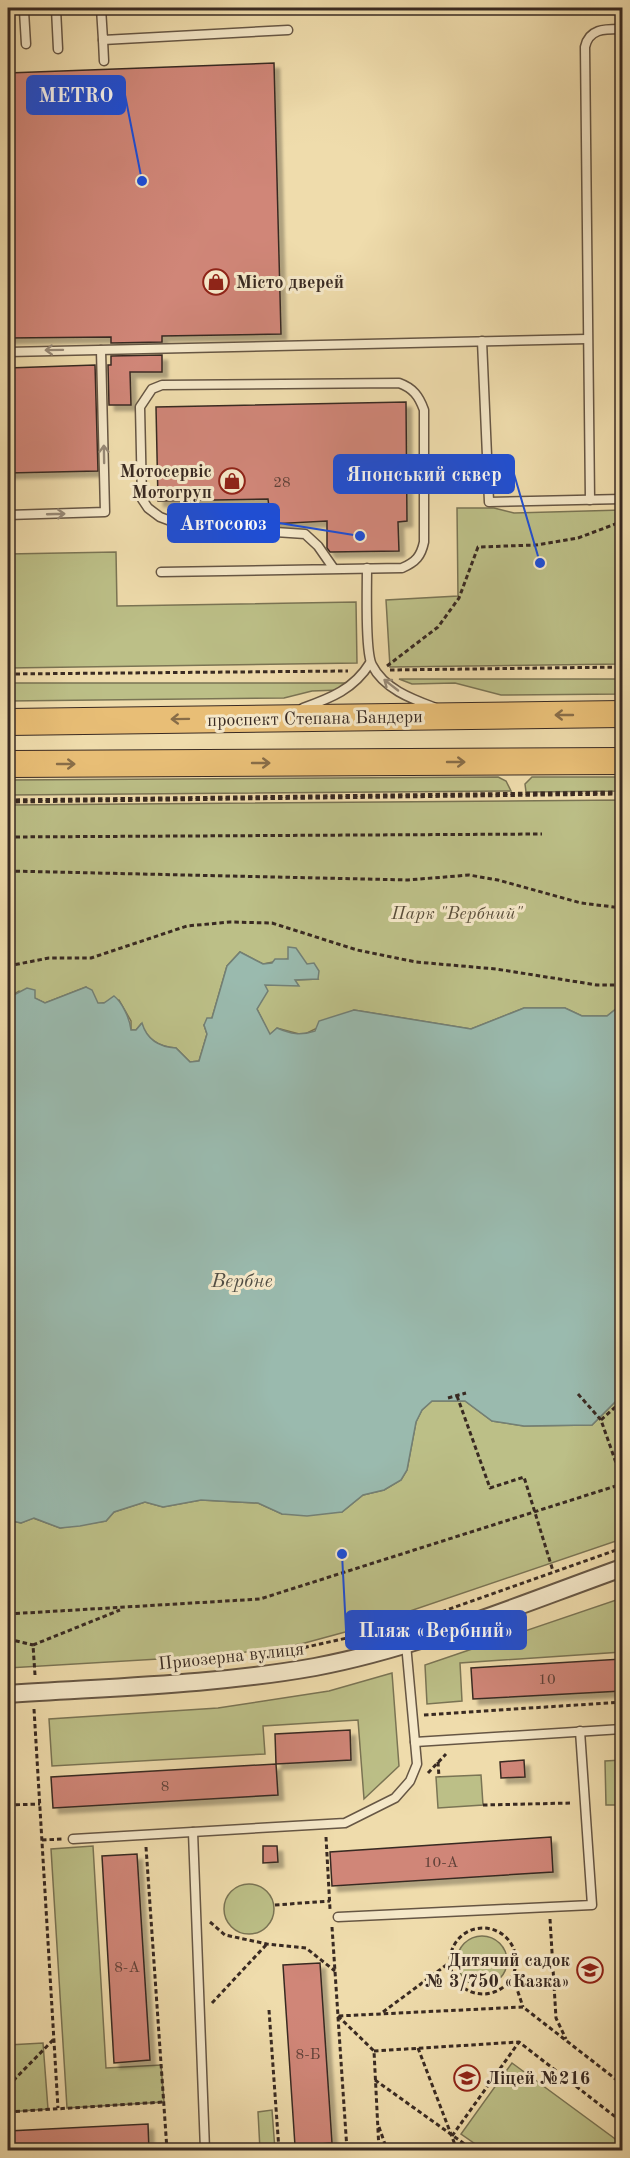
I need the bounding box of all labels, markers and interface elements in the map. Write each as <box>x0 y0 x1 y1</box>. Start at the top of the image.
callout: METRO <box>27 76 125 114</box>
text: METRO <box>39 87 113 107</box>
shop icon: Місто дверей <box>201 267 231 297</box>
place label: Місто дверей <box>236 274 344 292</box>
one-way arrow <box>45 345 65 356</box>
one-way arrow <box>98 444 109 464</box>
callout: Японський сквер <box>334 455 514 493</box>
place label: Мотосервіс Мотогруп <box>120 463 212 502</box>
shop icon: Мотосервіс Мотогруп <box>217 466 247 496</box>
text: Японський сквер <box>346 466 502 486</box>
house number: 28 <box>273 476 291 491</box>
callout: Автосоюз <box>168 504 279 542</box>
one-way arrow <box>46 508 66 519</box>
text: Автосоюз <box>179 515 267 535</box>
one-way arrow <box>383 679 399 692</box>
street label: проспект Степана Бандери <box>207 708 423 730</box>
one-way arrow <box>555 709 575 721</box>
one-way arrow <box>171 714 191 725</box>
one-way arrow <box>445 756 465 768</box>
one-way arrow <box>250 757 270 769</box>
one-way arrow <box>55 758 75 770</box>
park label: Парк "Вербний" <box>390 905 524 923</box>
water label: Вербне <box>210 1272 273 1292</box>
callout: Пляж «Вербний» <box>346 1611 526 1649</box>
text: Пляж «Вербний» <box>358 1622 514 1642</box>
street label: Приозерна вулиця <box>157 1640 305 1674</box>
house number: 10 <box>538 1673 556 1688</box>
house number: 8 <box>161 1780 169 1795</box>
house number: 10-А <box>424 1856 459 1871</box>
place label: Дитячий садок № 3/750 «Казка» <box>425 1952 571 1991</box>
school or university icon: Дитячий садок № 3/750 «Казка» <box>575 1955 605 1985</box>
house number: 8-А <box>114 1961 140 1976</box>
house number: 8-Б <box>296 2048 320 2063</box>
school or university icon: Ліцей №216 <box>452 2063 482 2093</box>
place label: Ліцей №216 <box>486 2070 590 2088</box>

